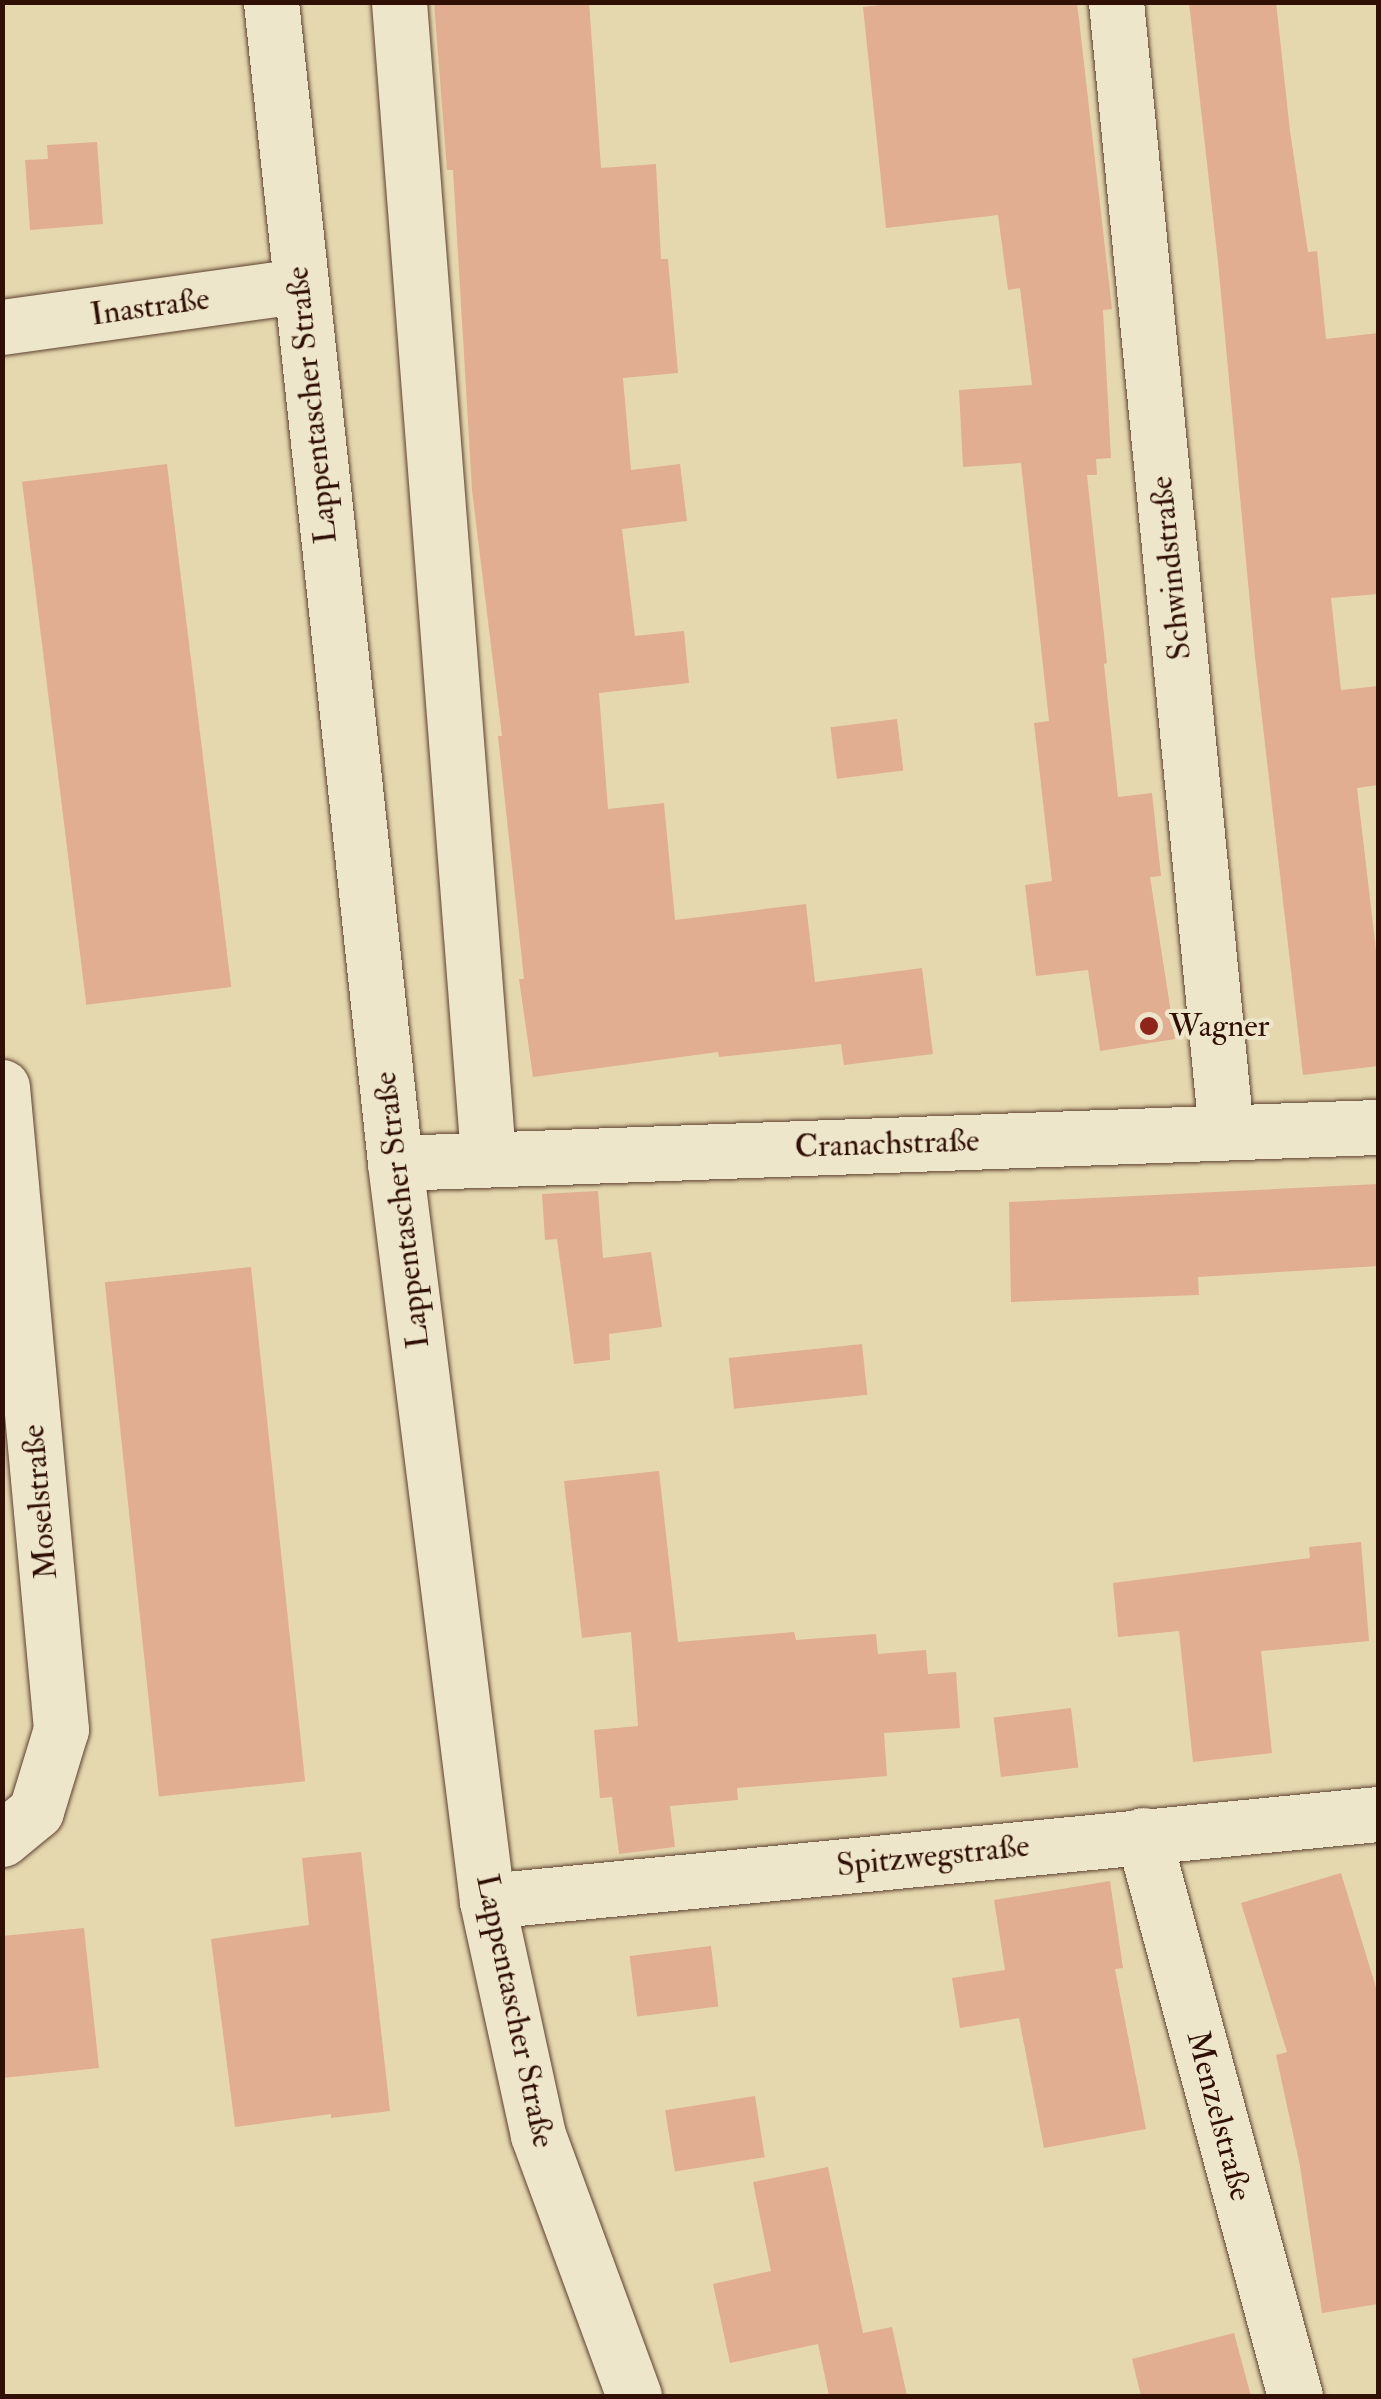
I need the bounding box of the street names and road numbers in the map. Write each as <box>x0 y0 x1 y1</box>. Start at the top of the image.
street label: Lappentascher Straße <box>278 265 346 545</box>
street label: Inastraße <box>88 280 212 334</box>
street label: Schwindstraße <box>1142 474 1200 662</box>
street label: Lappentascher Straße <box>366 1069 438 1351</box>
street label: Cranachstraße <box>794 1122 980 1166</box>
street label: Moselstraße <box>14 1423 66 1581</box>
street label: Spitzwegstraße <box>835 1827 1031 1885</box>
street label: Lappentascher Straße <box>467 1871 563 2151</box>
street label: Menzelstraße <box>1178 2027 1260 2205</box>

